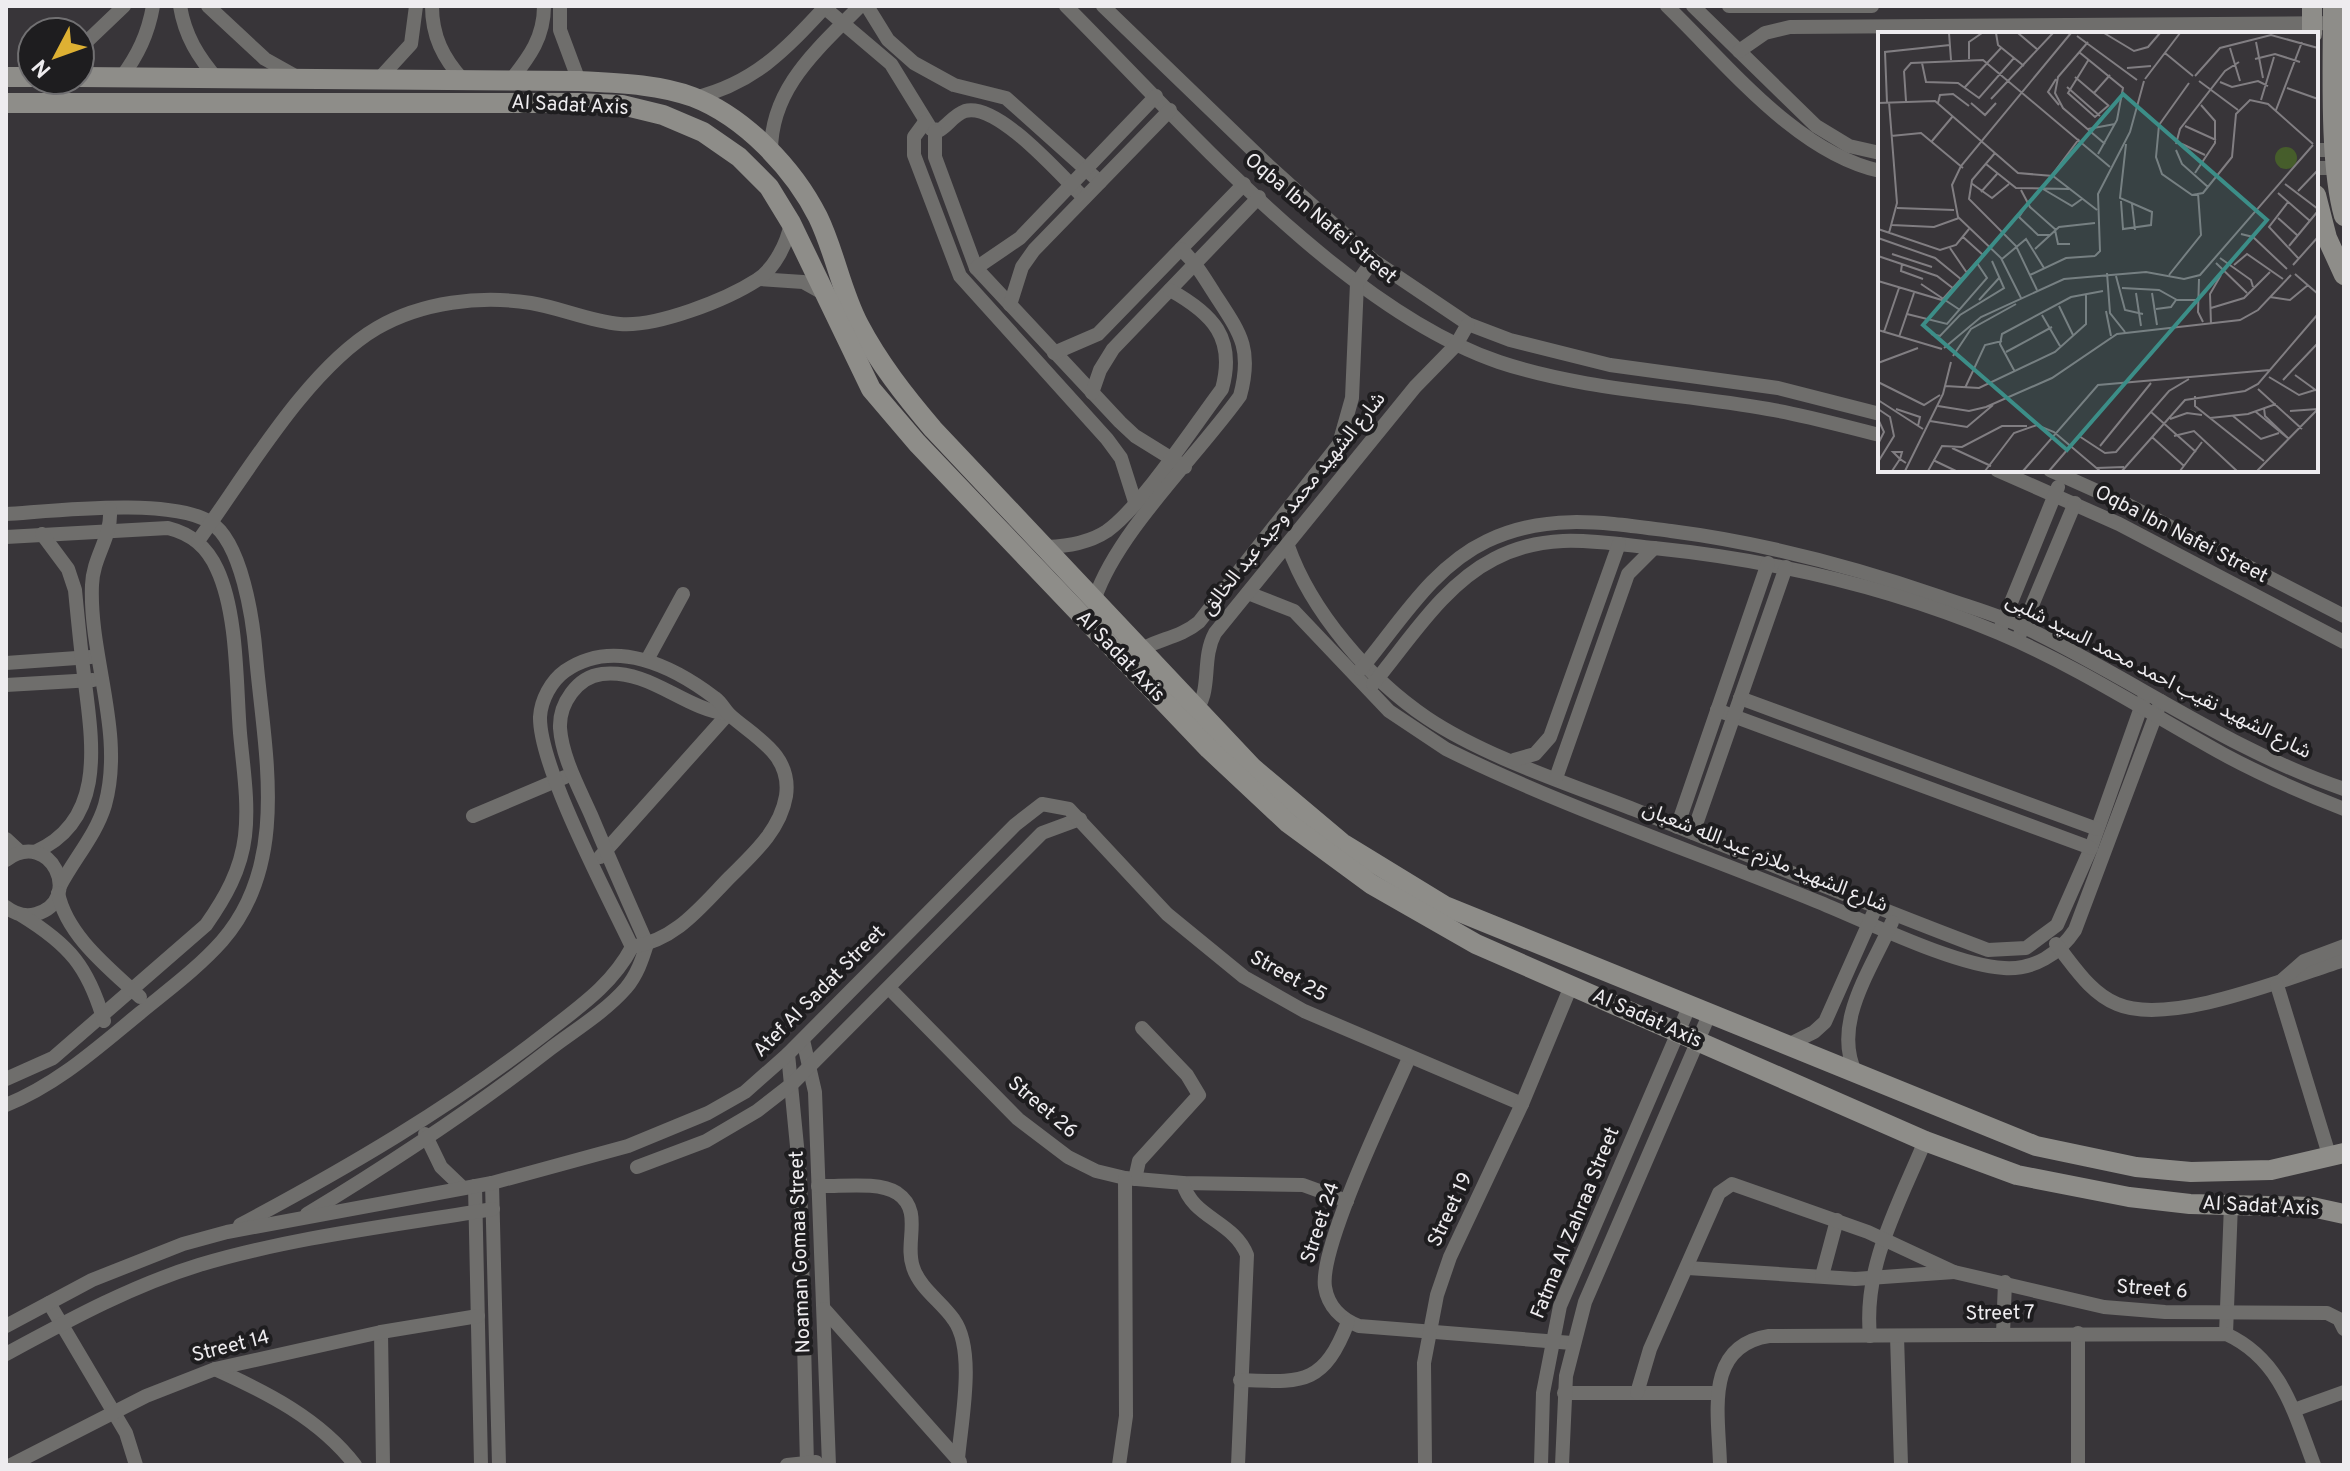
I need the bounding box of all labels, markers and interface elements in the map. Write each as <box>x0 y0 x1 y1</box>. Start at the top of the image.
north arrow <box>16 16 96 96</box>
inset map <box>1878 32 2318 472</box>
text: N <box>27 53 58 82</box>
street label: Al Sadat Axis <box>511 90 629 122</box>
street label: Oqba Ibn Nafei Street <box>1238 148 1402 290</box>
street label: شارع الشهيد محمد وحيد عبد الخالق <box>1196 387 1392 621</box>
street label: Oqba Ibn Nafei Street <box>2090 480 2272 590</box>
street label: شارع الشهيد نقيب احمد محمد السيد شلبى <box>2001 588 2315 766</box>
street label: Al Sadat Axis <box>1070 606 1170 708</box>
street label: شارع الشهيد ملازم عبد الله شعبان <box>1639 797 1891 919</box>
street label: Atef Al Sadat Street <box>748 920 892 1064</box>
street label: Street 25 <box>1245 945 1331 1009</box>
street label: Al Sadat Axis <box>1588 983 1706 1055</box>
street label: Street 26 <box>1001 1071 1083 1145</box>
street label: Fatma Al Zahraa Street <box>1526 1123 1626 1323</box>
street label: Noaman Gomaa Street <box>784 1150 818 1354</box>
street label: Street 19 <box>1422 1169 1480 1251</box>
street label: Street 24 <box>1296 1179 1346 1267</box>
street label: Al Sadat Axis <box>2202 1191 2320 1223</box>
street label: Street 6 <box>2115 1275 2189 1305</box>
street label: Street 7 <box>1965 1300 2035 1328</box>
street label: Street 14 <box>189 1325 273 1369</box>

